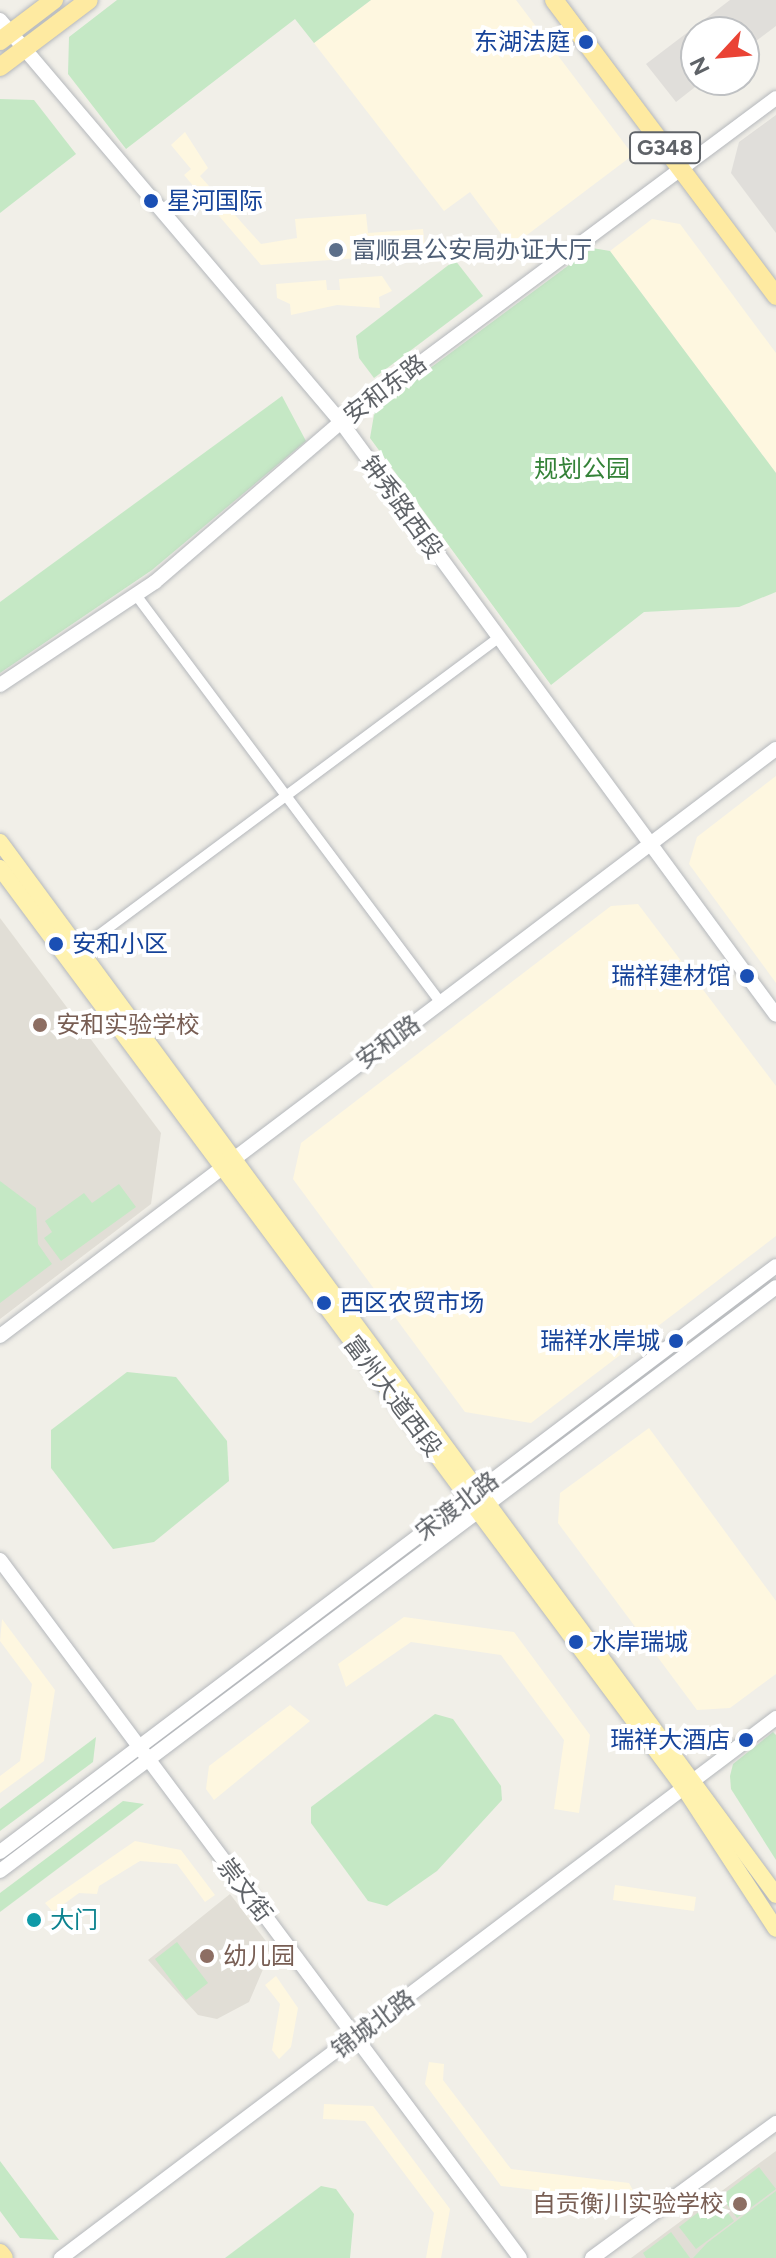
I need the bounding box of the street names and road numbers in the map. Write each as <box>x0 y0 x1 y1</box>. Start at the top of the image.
road number: G348 <box>629 130 701 166</box>
street label: 安和东路 <box>338 349 432 429</box>
street label: 钟秀路西段 <box>355 450 449 564</box>
street label: 安和路 <box>350 1009 426 1075</box>
street label: 富州大道西段 <box>338 1330 448 1462</box>
street label: 宋渡北路 <box>410 1466 504 1546</box>
street label: 崇文街 <box>212 1853 278 1927</box>
street label: 锦城北路 <box>326 1984 420 2064</box>

